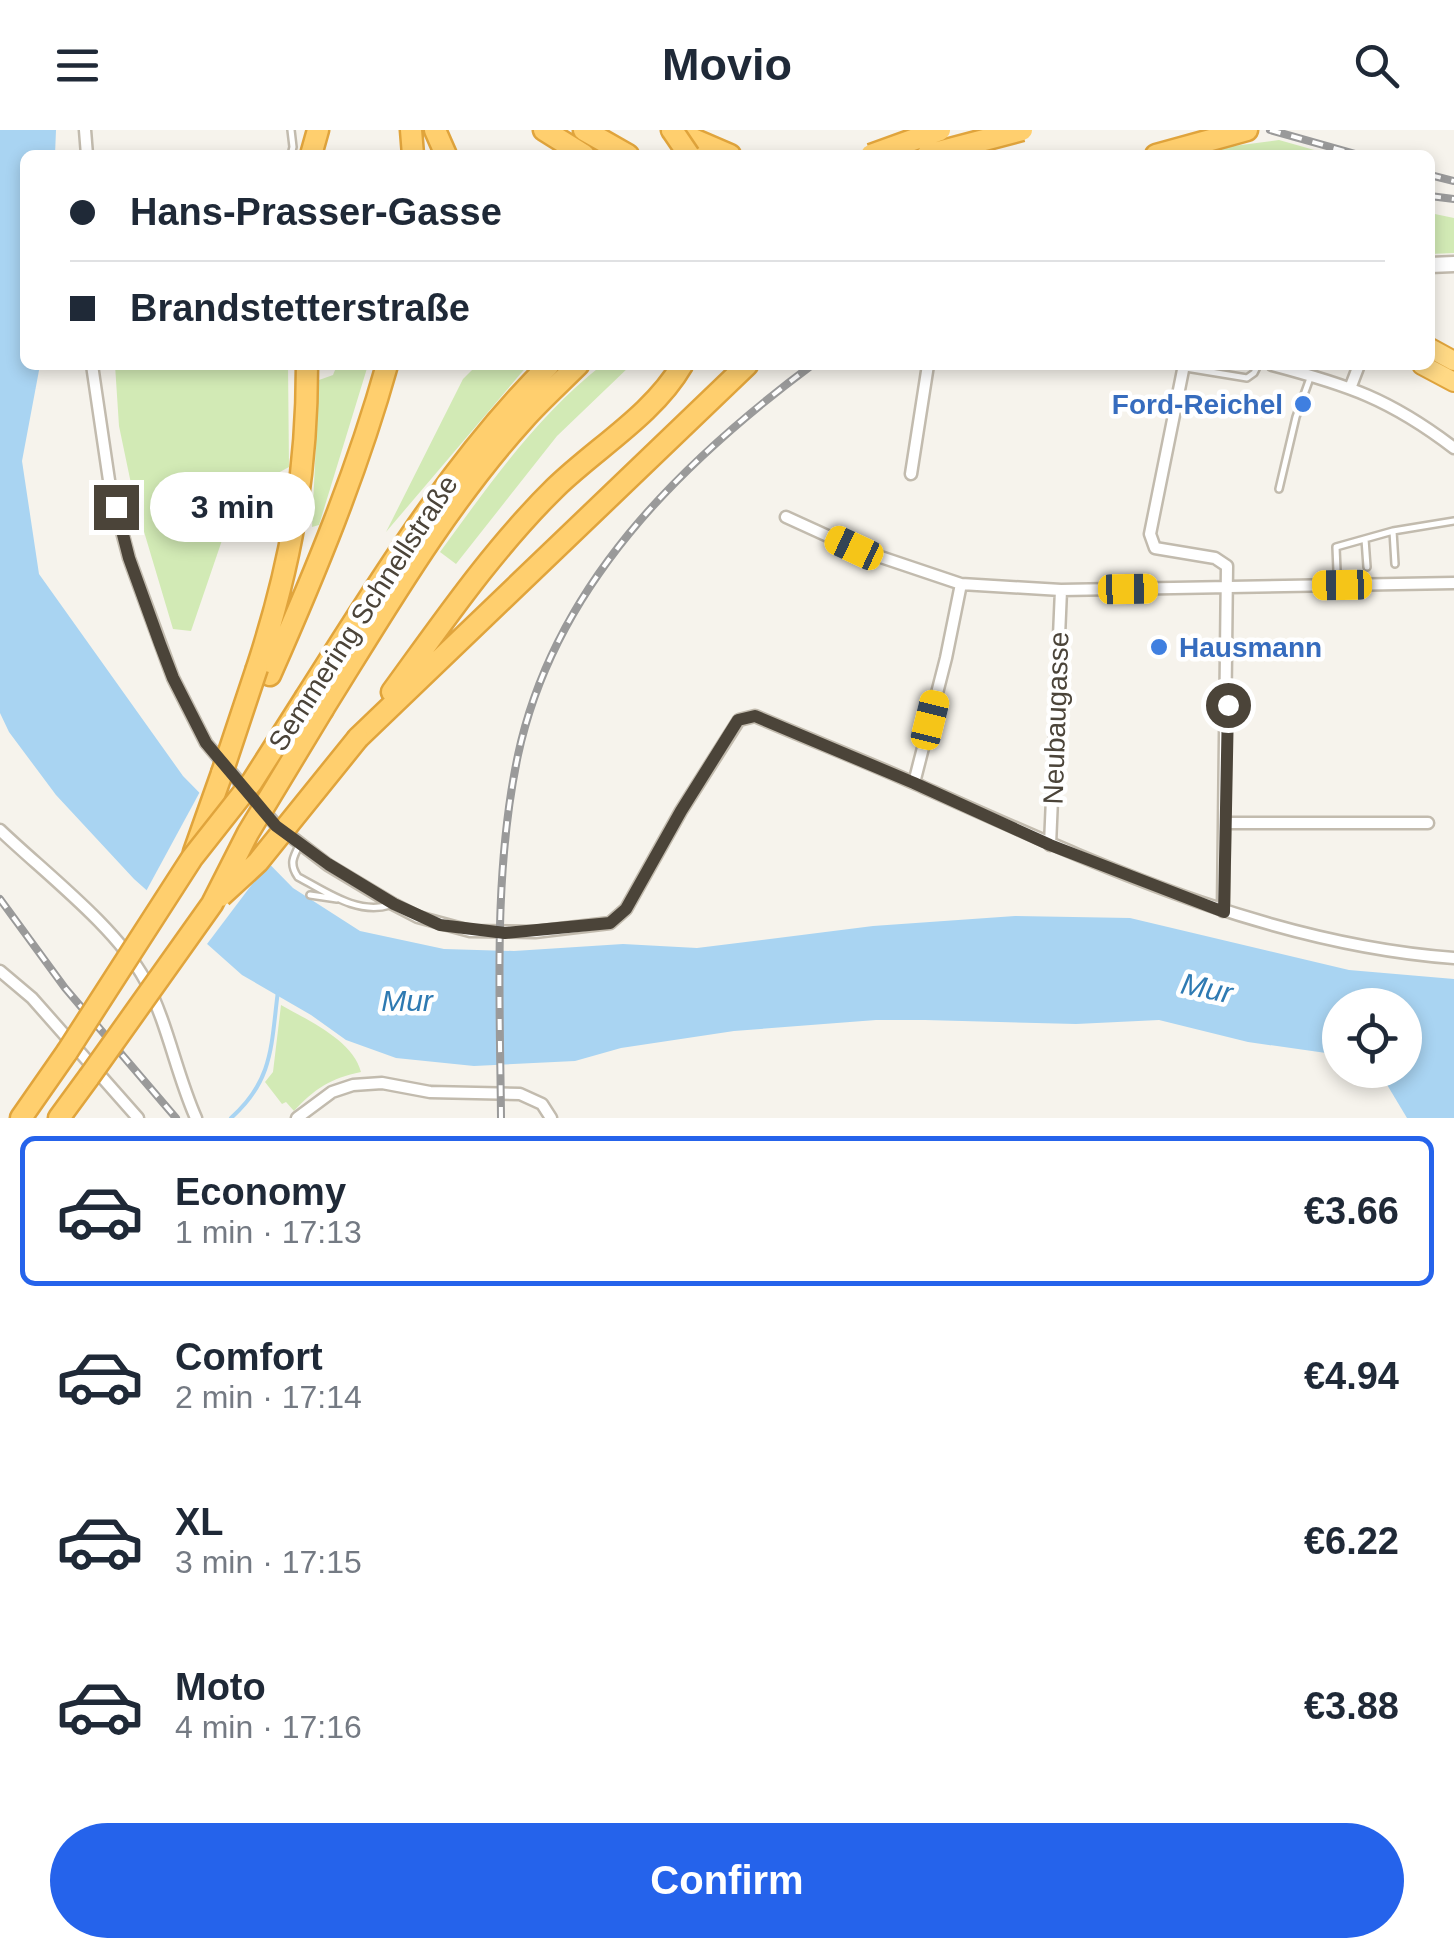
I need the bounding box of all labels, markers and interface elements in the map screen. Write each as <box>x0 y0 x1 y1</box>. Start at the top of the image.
icon: menu <box>50 38 105 93</box>
icon: search <box>1349 38 1404 93</box>
text: Movio <box>662 39 792 90</box>
text: Hans-Prasser-Gasse <box>130 191 502 233</box>
text: Brandstetterstraße <box>130 287 470 329</box>
place label: Ford-Reichel <box>1112 389 1283 420</box>
marker: Ford-Reichel <box>1292 393 1314 415</box>
street label: Semmering Schnellstraße <box>262 469 464 757</box>
callout: 3 min <box>151 472 316 542</box>
route end <box>94 485 139 530</box>
text: 3 min <box>191 489 274 525</box>
car <box>820 522 888 574</box>
car <box>1312 569 1372 601</box>
car <box>1098 573 1158 605</box>
street label: Neubaugasse <box>1037 631 1075 805</box>
place label: Hausmann <box>1179 632 1322 663</box>
marker: Hausmann <box>1148 636 1170 658</box>
route start <box>1206 683 1251 728</box>
car <box>908 687 952 753</box>
water label: Mur <box>1178 966 1237 1010</box>
water label: Mur <box>381 984 434 1017</box>
map controls <box>1322 988 1422 1088</box>
button: locate <box>1322 988 1422 1088</box>
icon: car <box>55 1166 145 1256</box>
text: Economy <box>175 1171 346 1213</box>
text: €3.66 <box>1304 1190 1399 1232</box>
text: 1 min · 17:13 <box>175 1214 362 1250</box>
icon: car <box>55 1331 145 1421</box>
text: Comfort <box>175 1336 323 1378</box>
text: €4.94 <box>1304 1355 1399 1397</box>
text: 2 min · 17:14 <box>175 1379 362 1415</box>
icon: car <box>55 1496 145 1586</box>
text: XL <box>175 1501 224 1543</box>
text: €6.22 <box>1304 1520 1399 1562</box>
text: 3 min · 17:15 <box>175 1544 362 1580</box>
icon: car <box>55 1661 145 1751</box>
text: Moto <box>175 1666 266 1708</box>
text: €3.88 <box>1304 1685 1399 1727</box>
text: 4 min · 17:16 <box>175 1709 362 1745</box>
button: Confirm <box>50 1823 1404 1938</box>

